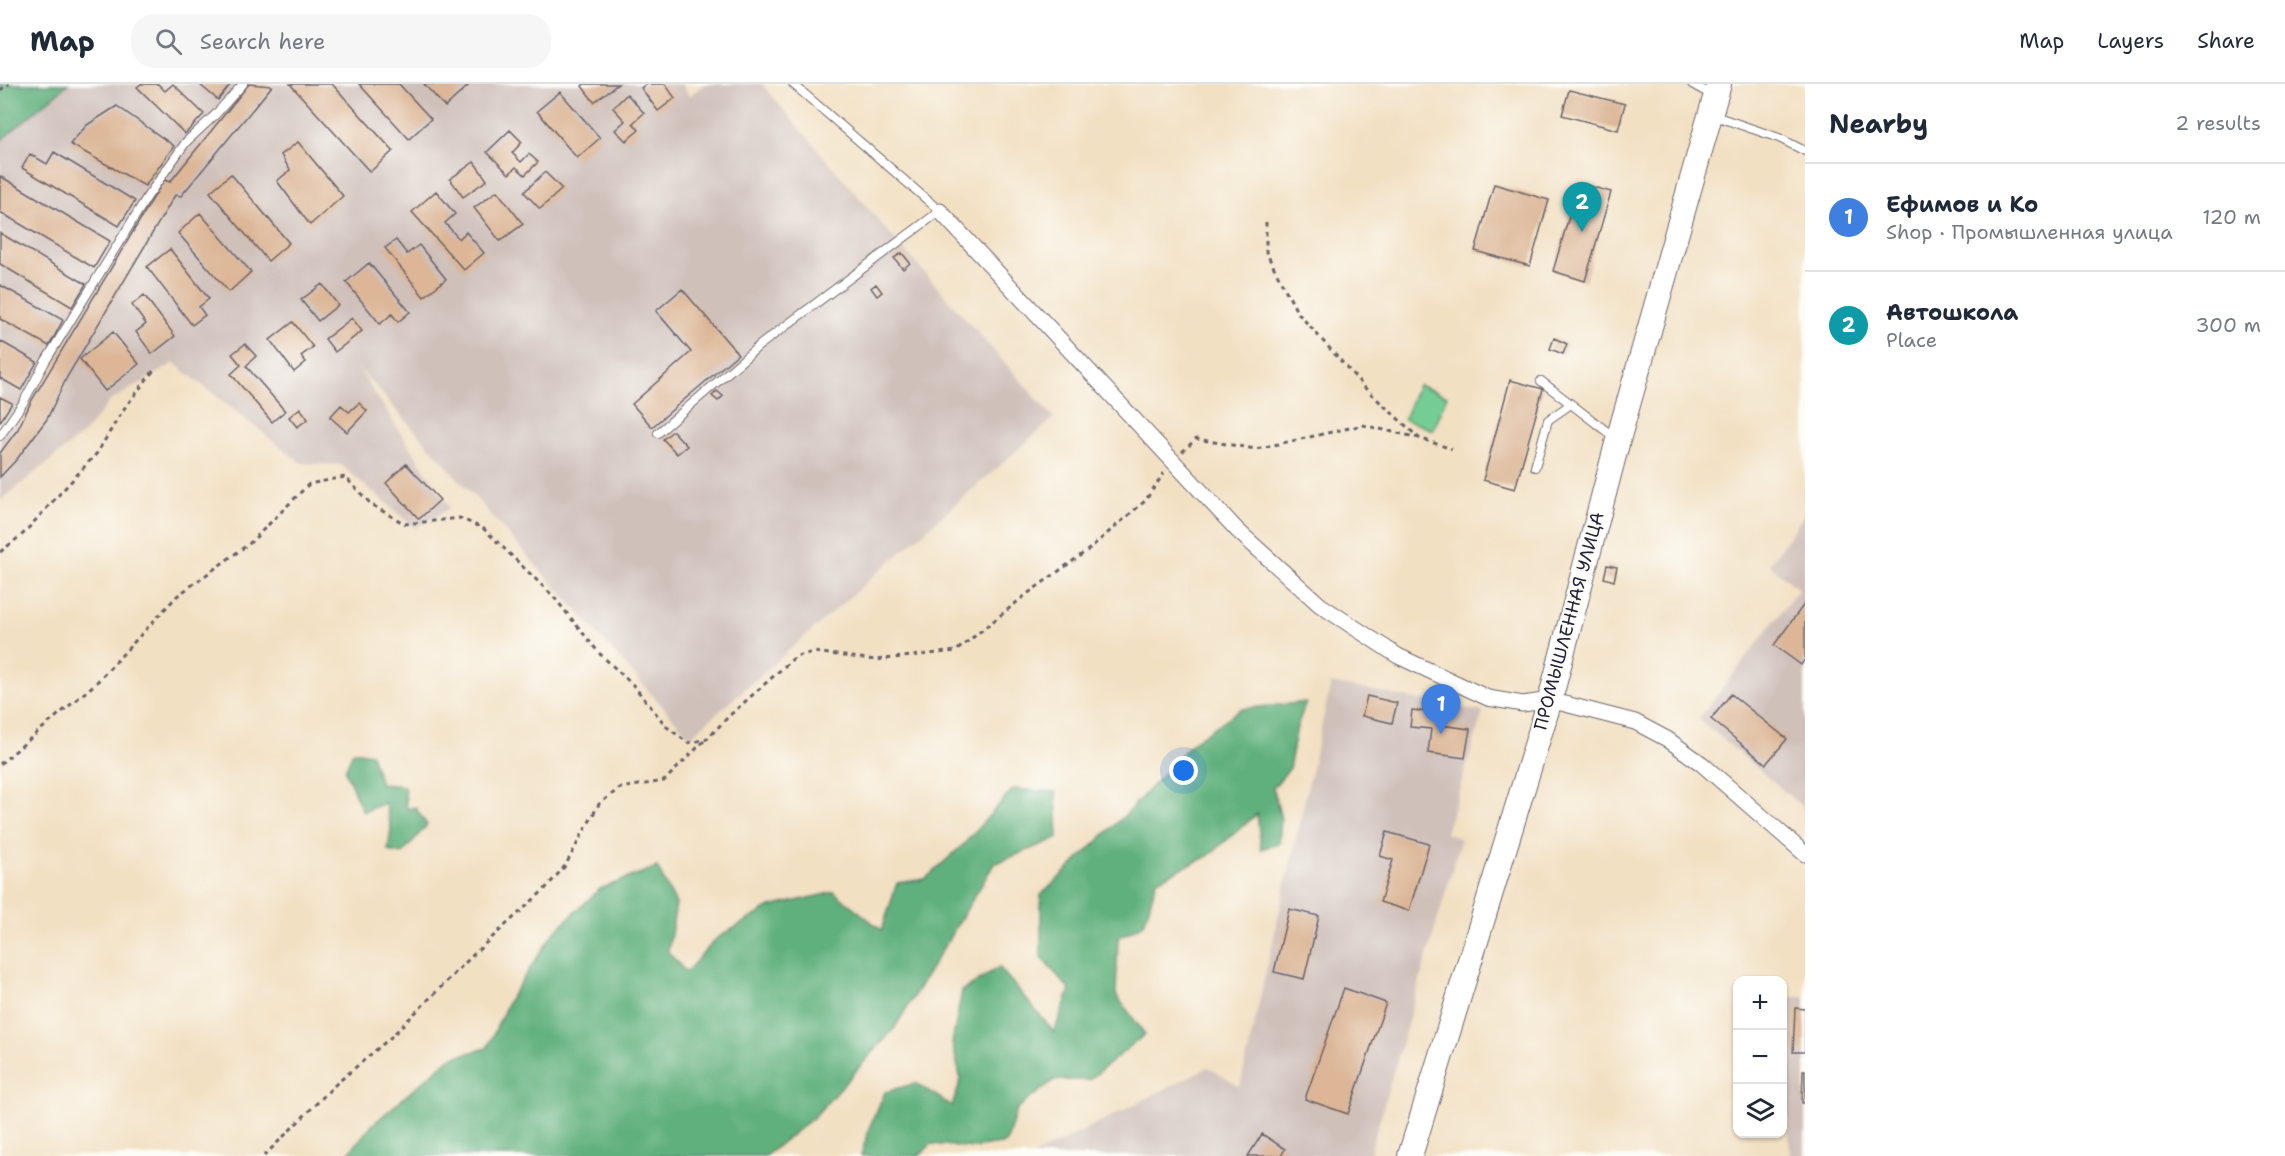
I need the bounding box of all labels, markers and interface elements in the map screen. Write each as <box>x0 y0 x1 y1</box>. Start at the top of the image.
search box <box>131 14 551 68</box>
text: Map <box>30 22 95 60</box>
icon: search <box>152 25 185 58</box>
text: Search here <box>200 27 325 56</box>
text: Map <box>2019 27 2064 55</box>
text: Layers <box>2097 27 2164 55</box>
text: Share <box>2197 27 2255 55</box>
text: Nearby <box>1829 106 1928 141</box>
text: 2 results <box>2175 110 2261 136</box>
pin: 2 <box>1562 182 1602 232</box>
text: Ефимов и Ко <box>1886 190 2038 219</box>
text: 1 <box>1844 204 1853 230</box>
text: 120 m <box>2202 204 2261 230</box>
text: Shop · Промышленная улица <box>1886 219 2173 245</box>
text: Автошкола <box>1886 298 2018 327</box>
text: 2 <box>1842 312 1856 338</box>
text: 300 m <box>2195 312 2261 338</box>
text: Place <box>1886 327 1937 353</box>
street label: ПРОМЫШЛЕННАЯ УЛИЦА <box>1528 509 1610 733</box>
pin: 1 <box>1422 684 1460 734</box>
your location <box>1169 756 1198 785</box>
map controls <box>1733 976 1787 1138</box>
button: + <box>1733 976 1787 1030</box>
button: − <box>1733 1030 1787 1084</box>
button: layers <box>1733 1084 1787 1138</box>

